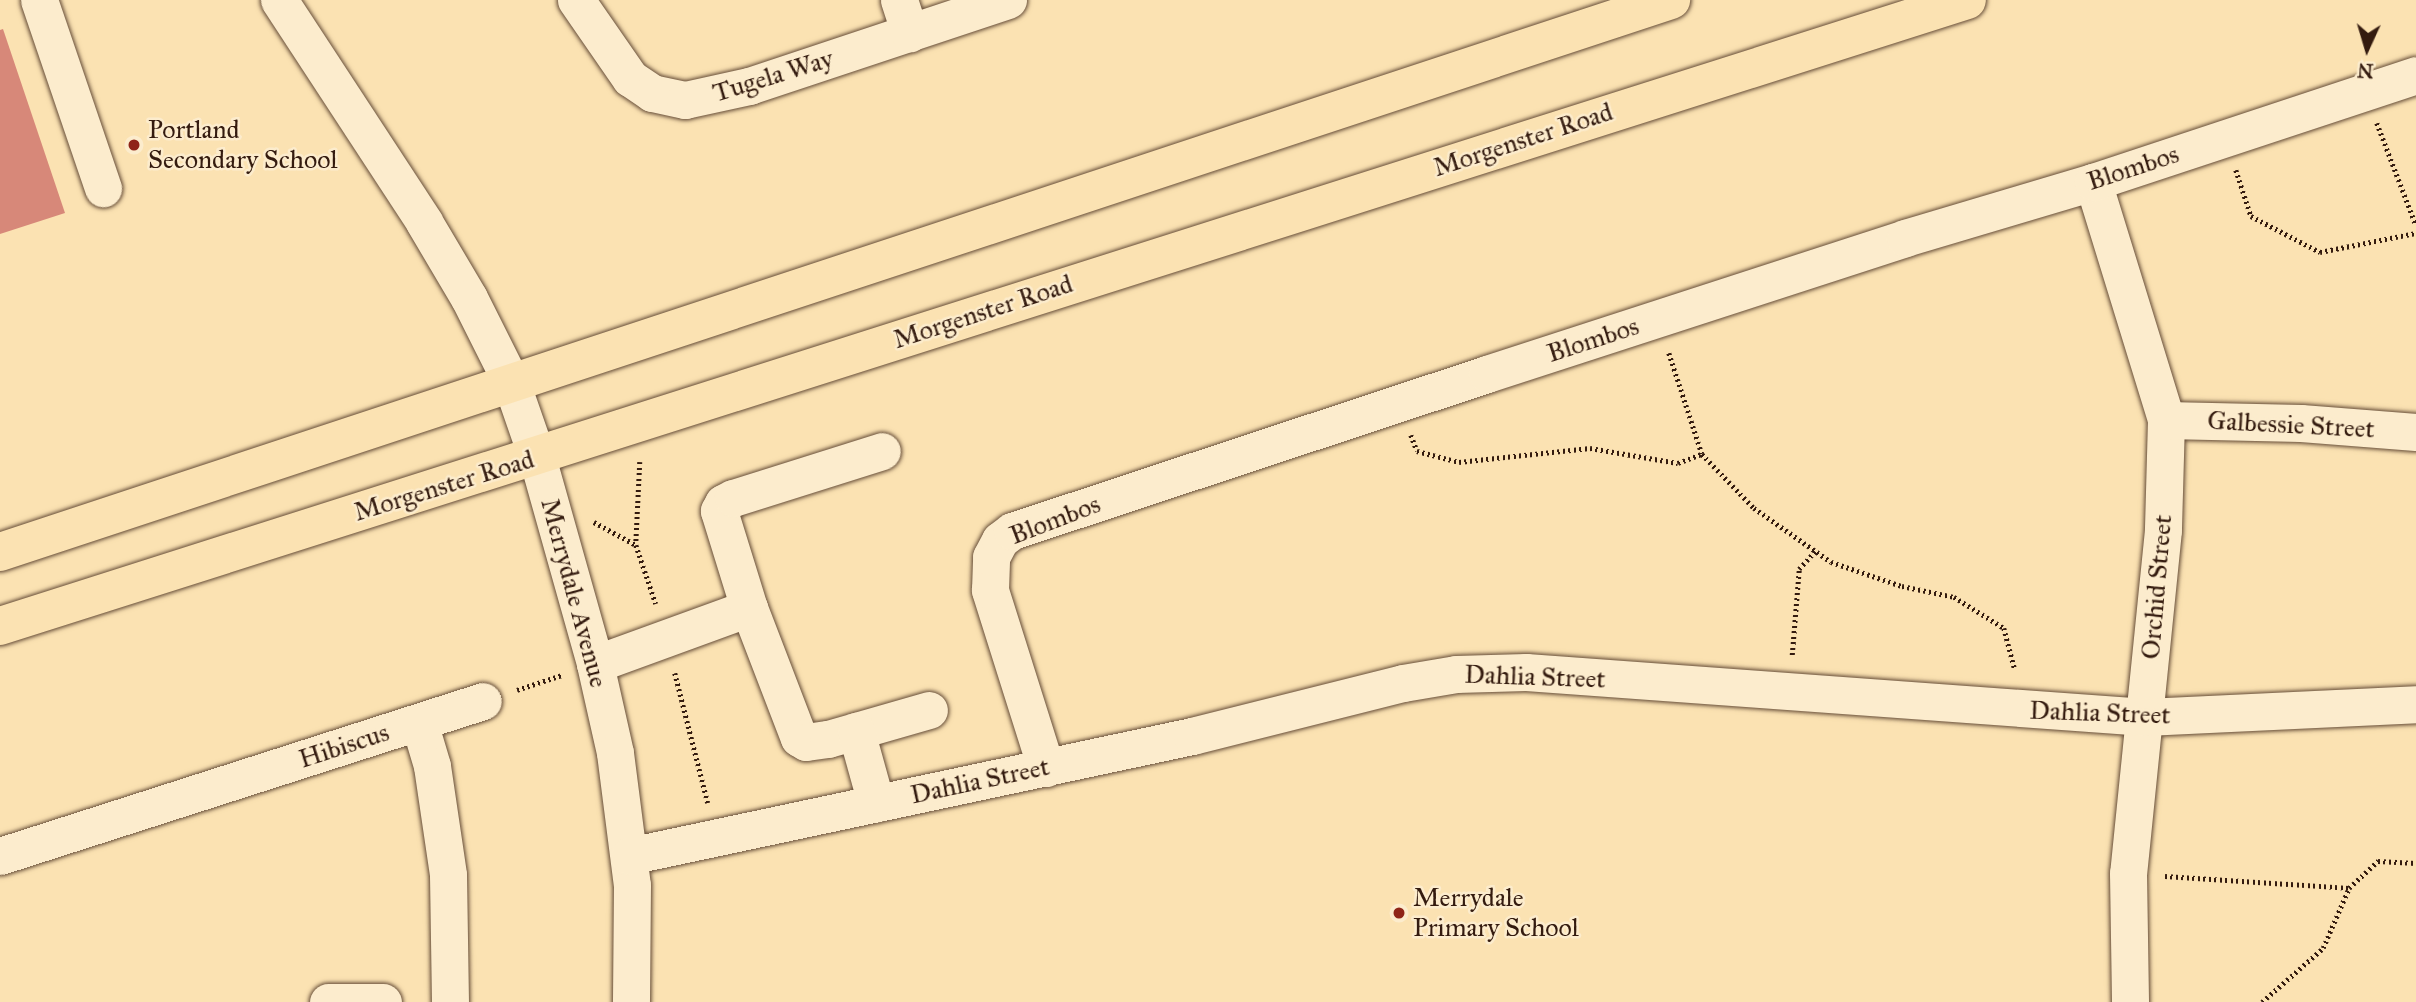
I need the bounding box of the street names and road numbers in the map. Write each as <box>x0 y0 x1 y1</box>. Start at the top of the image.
street label: Tugela Way <box>709 43 837 109</box>
street label: Morgenster Road <box>1429 96 1617 184</box>
street label: Blombos <box>2083 139 2183 197</box>
street label: Morgenster Road <box>889 268 1077 356</box>
street label: Blombos <box>1543 311 1643 369</box>
street label: Galbessie Street <box>2207 405 2375 445</box>
street label: Morgenster Road <box>350 444 538 528</box>
street label: Blombos <box>1005 489 1105 551</box>
street label: Merrydale Avenue <box>534 495 614 691</box>
street label: Orchid Street <box>2135 513 2179 661</box>
street label: Dahlia Street <box>1464 659 1606 695</box>
street label: Dahlia Street <box>2029 695 2171 731</box>
street label: Hibiscus <box>295 717 393 775</box>
street label: Dahlia Street <box>908 751 1052 811</box>

